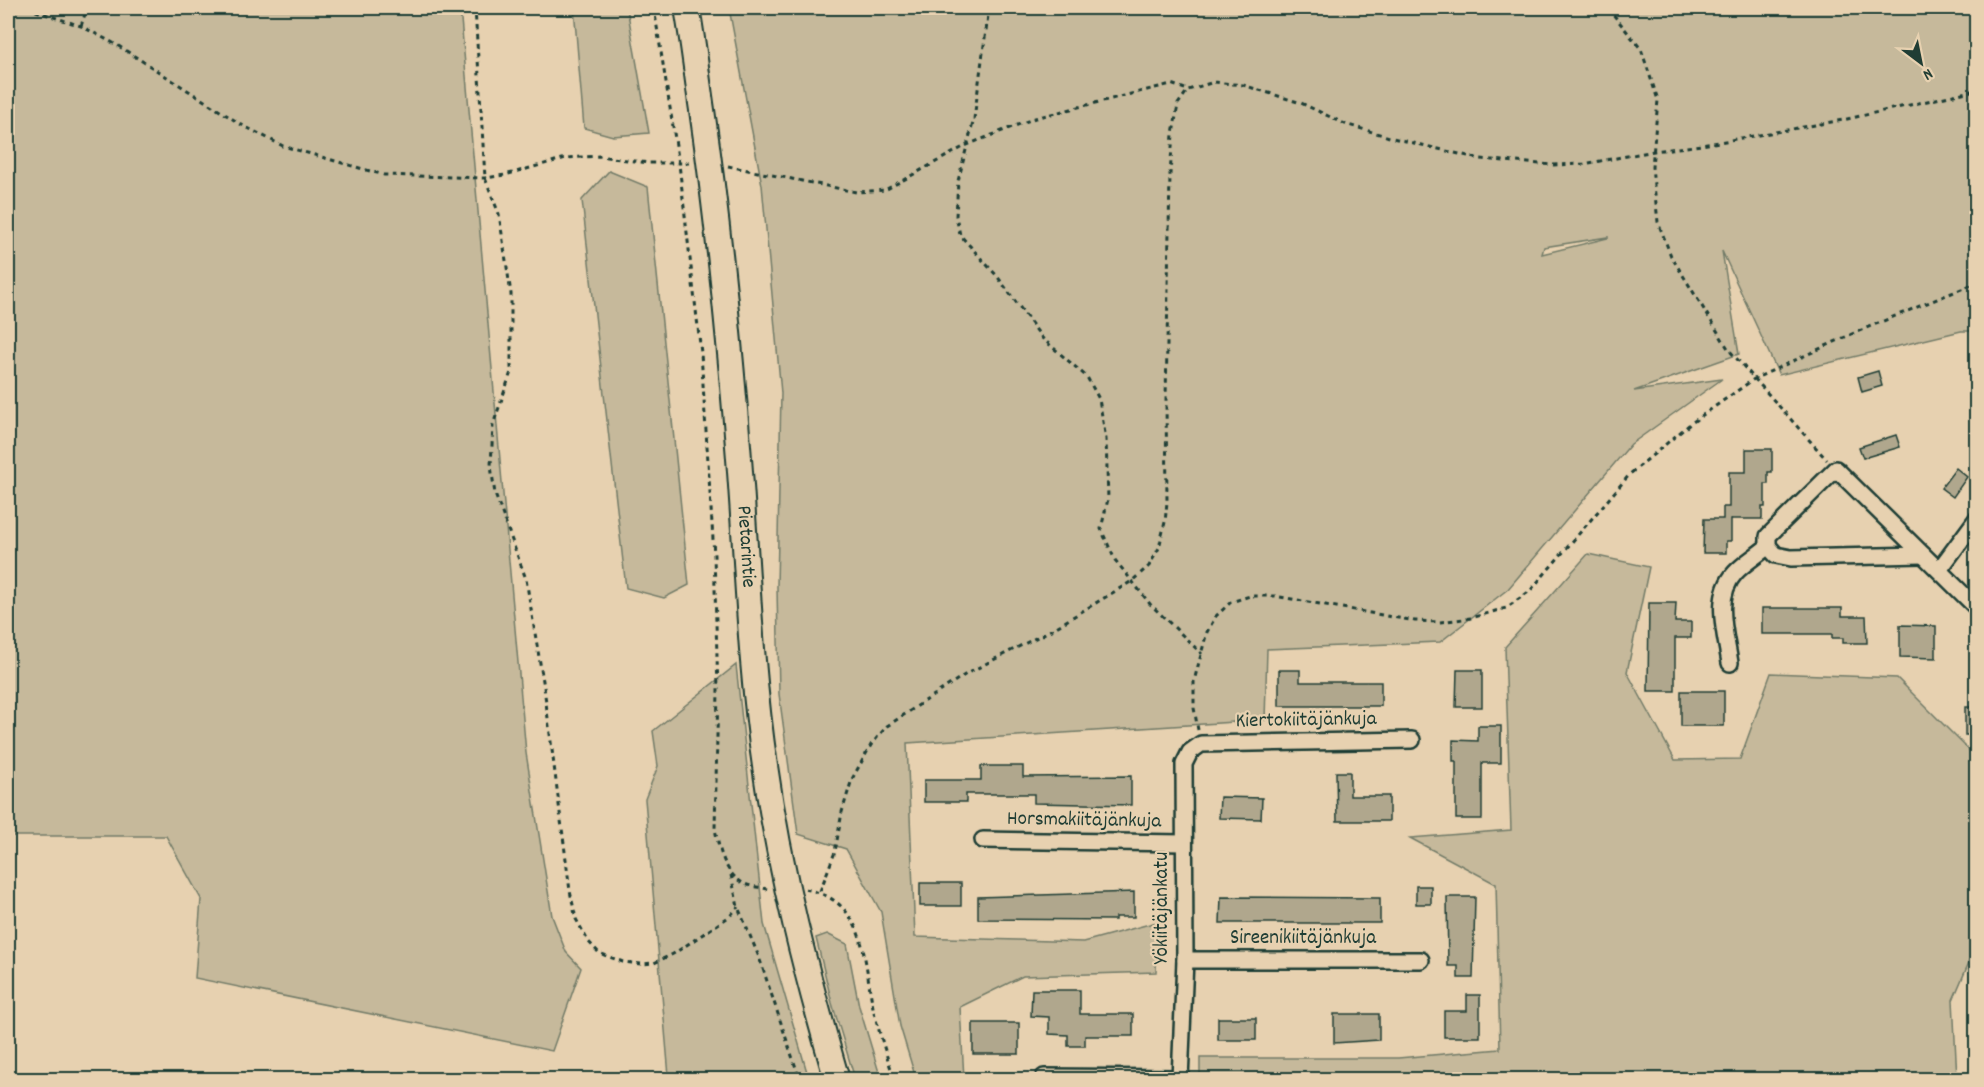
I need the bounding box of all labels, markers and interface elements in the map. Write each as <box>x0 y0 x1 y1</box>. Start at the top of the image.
north arrow <box>1891 33 1951 93</box>
text: N <box>1918 62 1937 85</box>
street label: Pietarintie <box>727 505 763 589</box>
street label: Kiertokiitäjänkuja <box>1235 705 1378 737</box>
street label: Horsmakiitäjänkuja <box>1007 805 1163 837</box>
street label: Yökiitäjänkatu <box>1148 852 1178 964</box>
street label: Sireenikiitäjänkuja <box>1230 924 1377 954</box>

